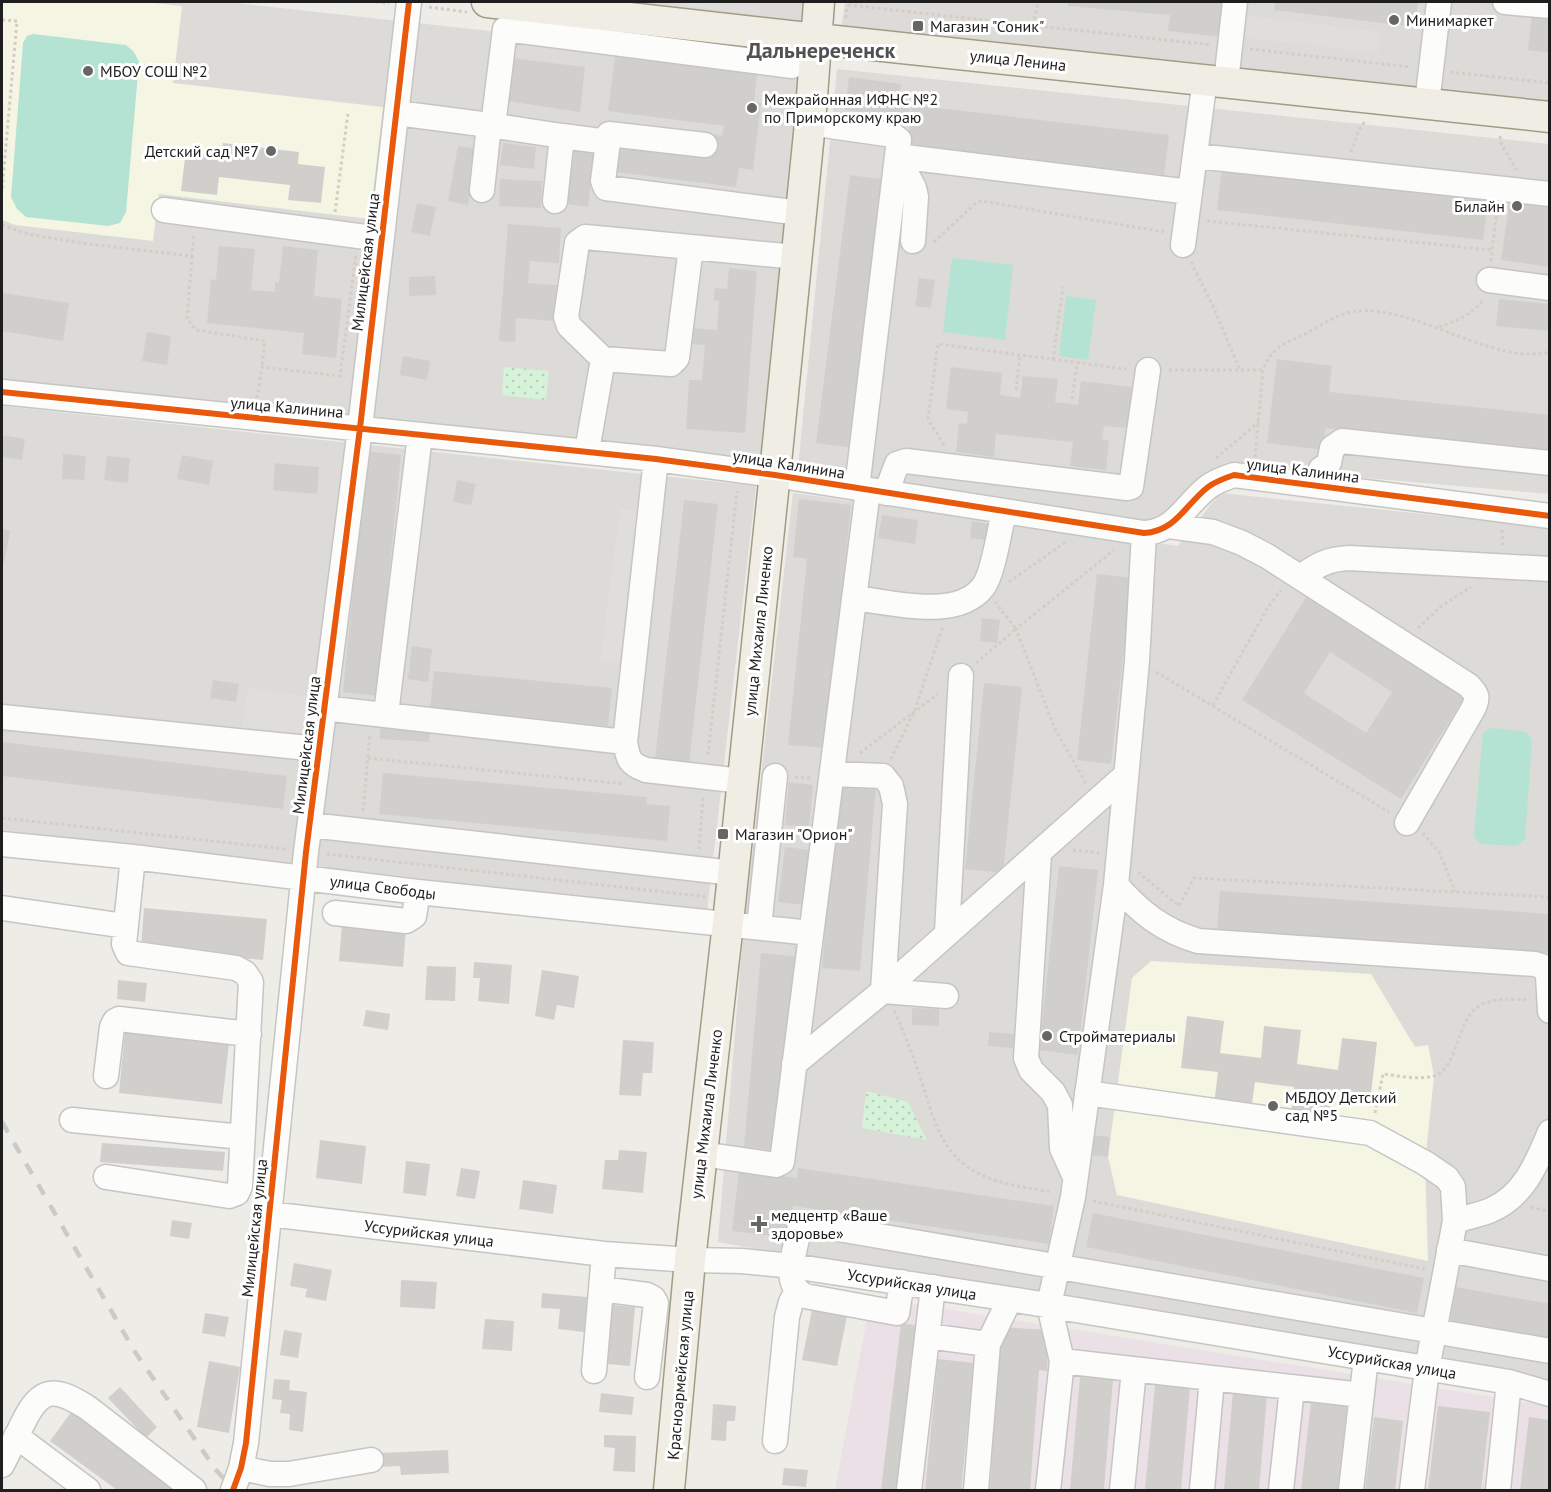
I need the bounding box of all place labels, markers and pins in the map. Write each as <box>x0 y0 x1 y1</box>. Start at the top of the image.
place label: Минимаркет <box>1406 10 1494 30</box>
marker: Минимаркет <box>1387 13 1401 27</box>
place label: Магазин "Соник" <box>930 16 1044 36</box>
marker: Магазин "Соник" <box>911 19 925 33</box>
place label: МБОУ СОШ №2 <box>100 61 208 81</box>
marker: МБОУ СОШ №2 <box>81 64 95 78</box>
place label: Межрайонная ИФНС №2 по Приморскому краю <box>764 89 938 127</box>
marker: Межрайонная ИФНС №2 по Приморскому краю <box>745 101 759 115</box>
place label: Детский сад №7 <box>145 141 259 161</box>
marker: Детский сад №7 <box>264 144 278 158</box>
place label: Билайн <box>1454 196 1505 216</box>
marker: Билайн <box>1510 199 1524 213</box>
place label: Магазин "Орион" <box>735 824 853 844</box>
marker: Магазин "Орион" <box>716 827 730 841</box>
place label: Стройматериалы <box>1059 1026 1176 1046</box>
marker: Стройматериалы <box>1040 1029 1054 1043</box>
place label: МБДОУ Детский сад №5 <box>1285 1087 1396 1125</box>
marker: МБДОУ Детский сад №5 <box>1266 1099 1280 1113</box>
place label: медцентр «Ваше здоровье» <box>771 1205 887 1243</box>
marker: медцентр «Ваше здоровье» <box>752 1217 766 1231</box>

